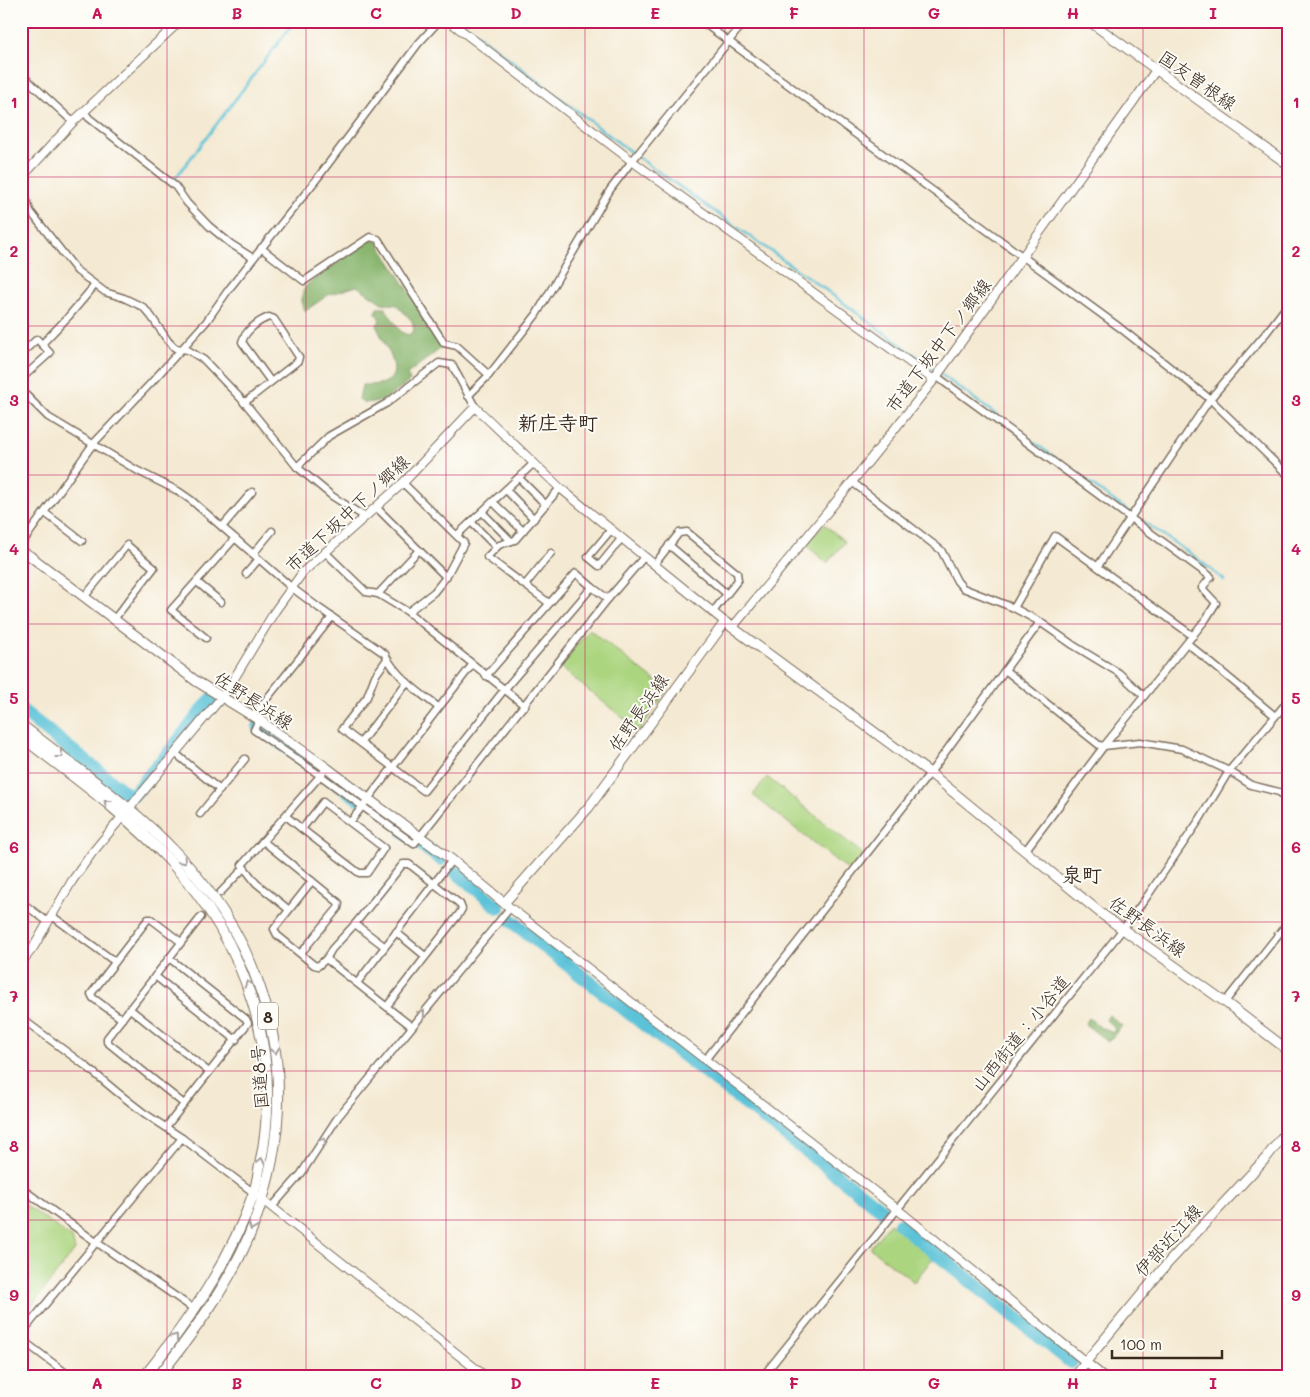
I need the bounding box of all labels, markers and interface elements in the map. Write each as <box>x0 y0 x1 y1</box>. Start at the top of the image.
text: A <box>91 2 103 23</box>
text: B <box>232 2 242 23</box>
text: C <box>370 2 382 23</box>
text: D <box>510 2 522 23</box>
text: E <box>650 2 660 23</box>
text: F <box>789 2 799 23</box>
text: G <box>928 2 940 23</box>
text: H <box>1067 2 1079 23</box>
text: I <box>1209 2 1217 23</box>
street label: 国友曽根線 <box>1154 44 1242 116</box>
text: 1 <box>10 91 18 112</box>
text: 1 <box>1292 91 1300 112</box>
text: 2 <box>10 240 19 261</box>
text: 2 <box>1292 240 1301 261</box>
street label: 市道下坂中下ノ郷線 <box>880 273 996 417</box>
text: 3 <box>9 389 19 410</box>
text: 3 <box>1291 389 1301 410</box>
district label: 新庄寺町 <box>518 409 598 435</box>
street label: 市道下坂中下ノ郷線 <box>280 449 414 577</box>
text: 4 <box>9 538 19 559</box>
text: 4 <box>1291 538 1301 559</box>
street label: 佐野長浜線 <box>210 665 298 735</box>
street label: 佐野長浜線 <box>602 668 674 756</box>
text: 5 <box>9 687 19 708</box>
text: 5 <box>1291 687 1301 708</box>
one-way arrow <box>54 749 64 758</box>
one-way arrow <box>103 800 113 809</box>
text: 6 <box>9 836 19 857</box>
text: 6 <box>1291 836 1301 857</box>
one-way arrow <box>177 855 186 864</box>
district label: 泉町 <box>1062 861 1102 887</box>
street label: 佐野長浜線 <box>1105 890 1191 962</box>
street label: 山西街道：小谷道 <box>965 969 1075 1097</box>
one-way arrow <box>243 980 253 989</box>
text: 7 <box>10 985 19 1006</box>
text: 7 <box>1292 985 1301 1006</box>
road number: 8 <box>258 1002 278 1030</box>
one-way arrow <box>417 1010 425 1019</box>
street label: 国道8号 <box>245 1044 273 1110</box>
one-way arrow <box>269 1047 280 1055</box>
text: 8 <box>9 1135 19 1156</box>
text: 8 <box>1291 1135 1301 1156</box>
one-way arrow <box>316 1138 326 1147</box>
one-way arrow <box>255 1157 266 1166</box>
street label: 伊部近江線 <box>1129 1199 1207 1281</box>
one-way arrow <box>248 1222 258 1231</box>
text: 9 <box>9 1284 19 1305</box>
text: 9 <box>1291 1284 1301 1305</box>
scale bar <box>1112 1327 1222 1359</box>
one-way arrow <box>169 1333 178 1343</box>
text: 100 m <box>1120 1334 1162 1354</box>
text: A <box>91 1372 103 1393</box>
text: B <box>232 1372 242 1393</box>
text: C <box>370 1372 382 1393</box>
text: D <box>510 1372 522 1393</box>
text: E <box>650 1372 660 1393</box>
text: F <box>789 1372 799 1393</box>
text: G <box>928 1372 940 1393</box>
text: H <box>1067 1372 1079 1393</box>
text: I <box>1209 1372 1217 1393</box>

